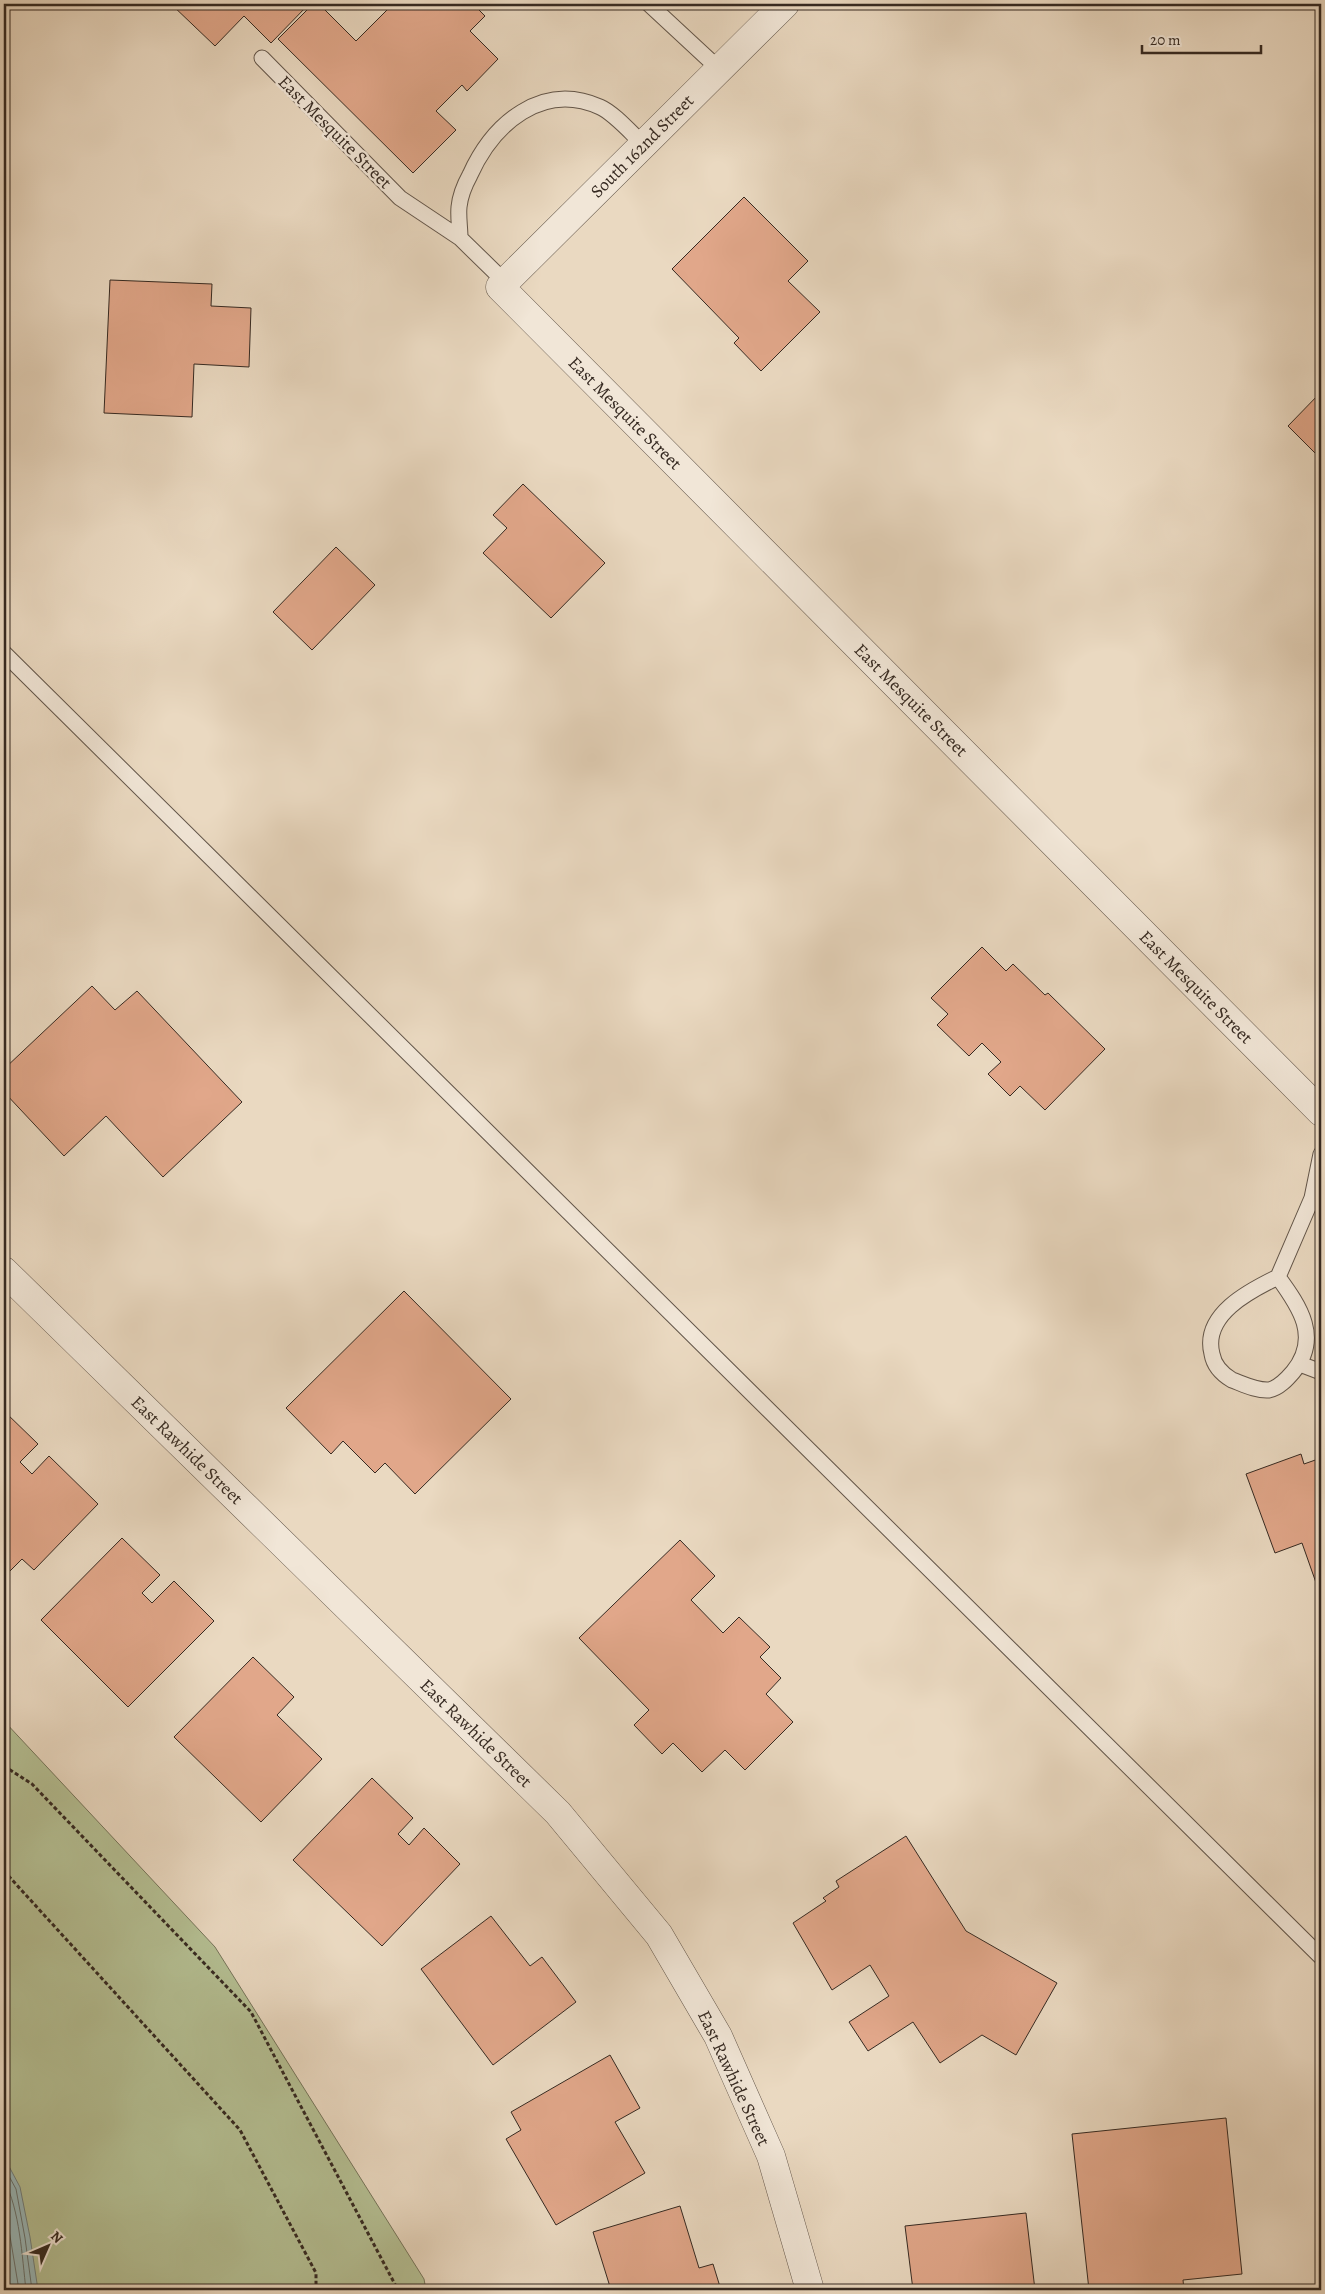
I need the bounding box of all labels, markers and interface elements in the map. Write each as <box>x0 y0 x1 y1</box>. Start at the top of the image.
scale bar <box>1142 22 1261 54</box>
text: 20 m <box>1150 30 1181 50</box>
street label: East Mesquite Street <box>273 70 397 194</box>
street label: South 162nd Street <box>585 89 699 203</box>
street label: East Mesquite Street <box>563 351 687 475</box>
street label: East Mesquite Street <box>849 638 973 762</box>
street label: East Mesquite Street <box>1134 925 1258 1049</box>
street label: East Rawhide Street <box>126 1390 248 1510</box>
street label: East Rawhide Street <box>415 1673 537 1793</box>
street label: East Rawhide Street <box>692 2006 776 2150</box>
north arrow <box>22 2222 72 2272</box>
text: N <box>47 2227 67 2247</box>

